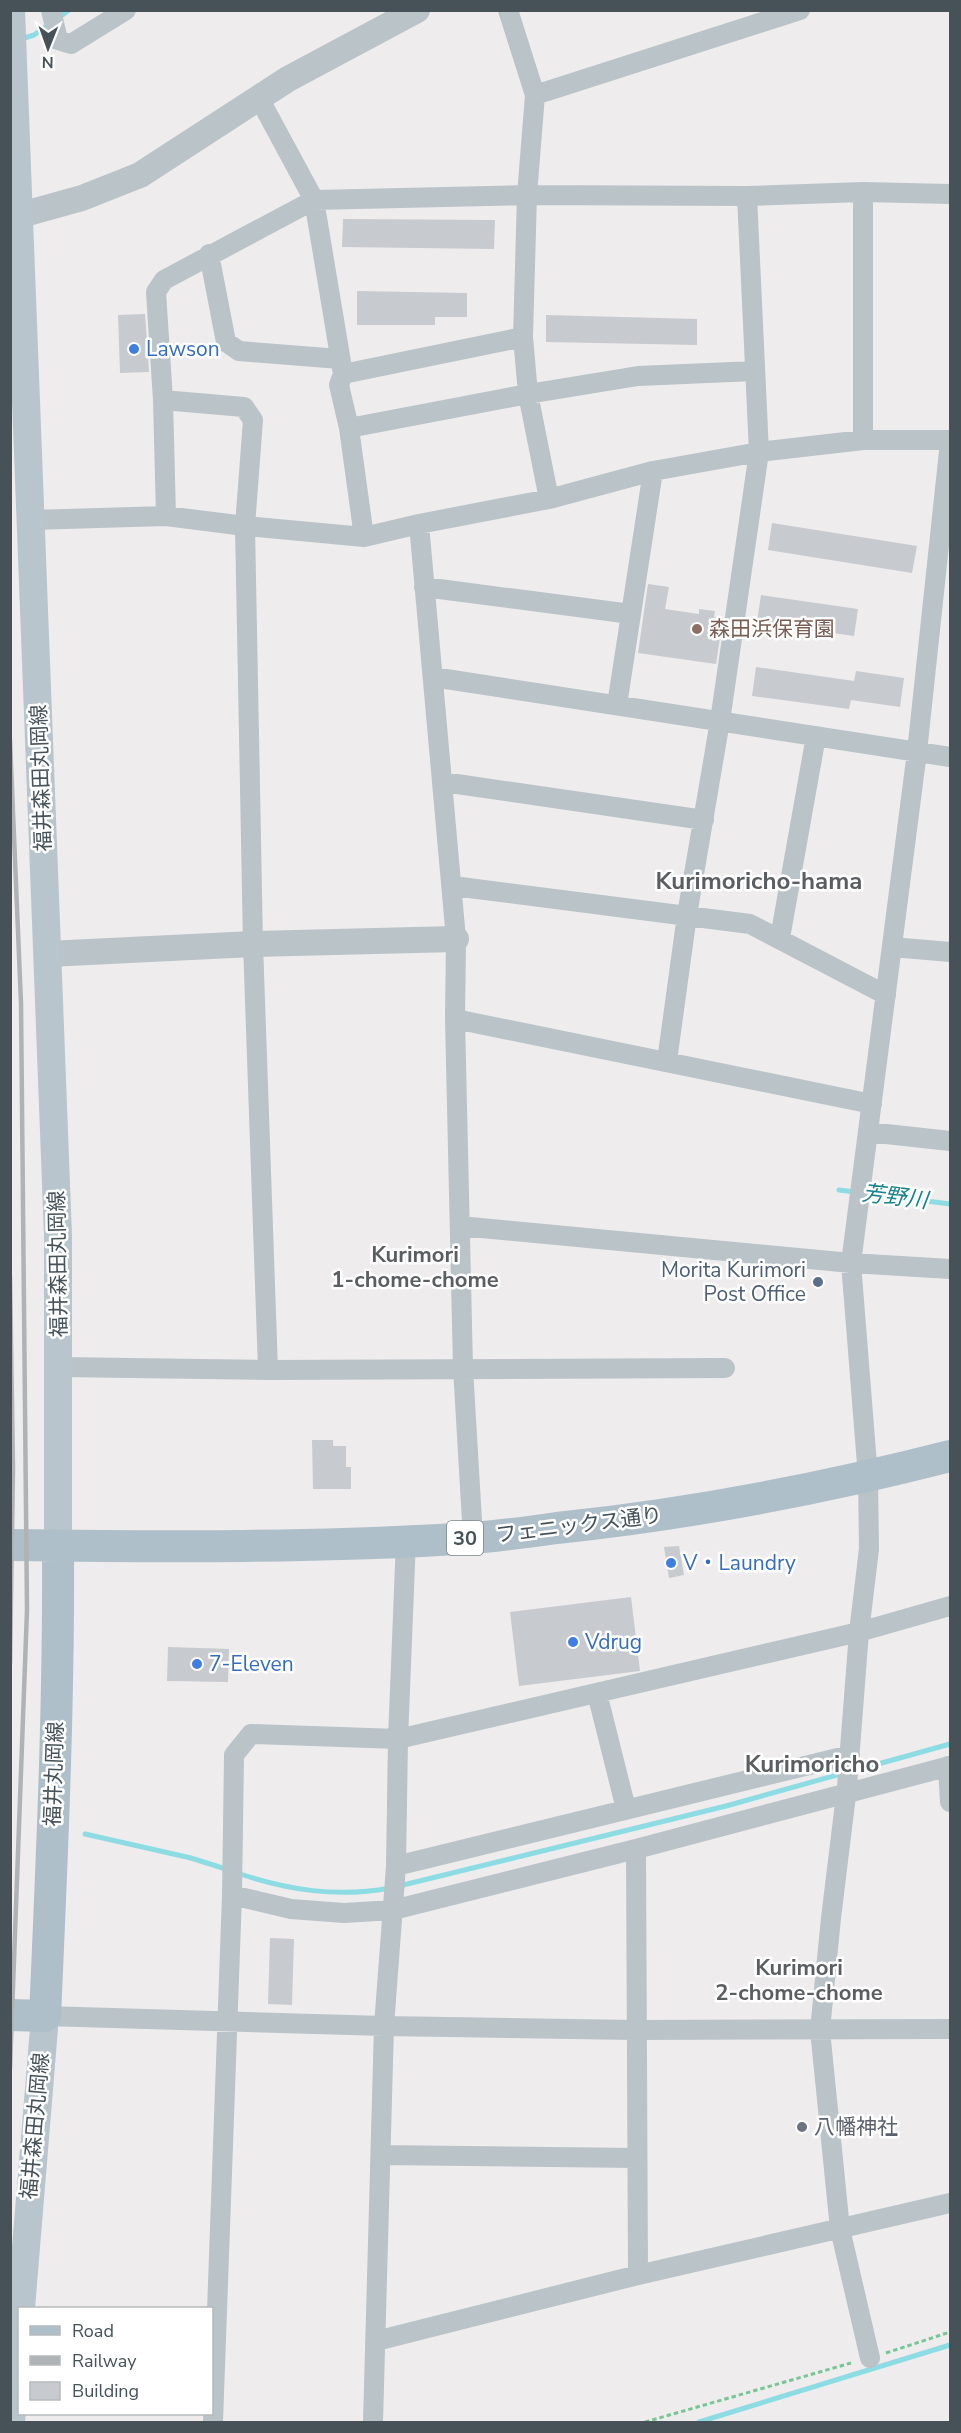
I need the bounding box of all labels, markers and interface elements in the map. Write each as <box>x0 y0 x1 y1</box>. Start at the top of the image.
north arrow <box>18 18 78 78</box>
text: N <box>42 51 54 73</box>
place label: Lawson <box>146 335 220 363</box>
marker: Lawson <box>127 342 141 356</box>
place label: 森田浜保育園 <box>709 615 835 643</box>
marker: 森田浜保育園 <box>690 622 704 636</box>
street label: 福井森田丸岡線 <box>24 704 58 852</box>
district label: Kurimoricho-hama <box>656 865 862 897</box>
water label: 芳野川 <box>860 1178 932 1216</box>
street label: 福井森田丸岡線 <box>43 1190 73 1338</box>
district label: Kurimori 1-chome-chome <box>331 1240 499 1295</box>
place label: Morita Kurimori Post Office <box>661 1256 806 1308</box>
marker: Morita Kurimori Post Office <box>811 1275 825 1289</box>
street label: フェニックス通り <box>494 1501 664 1549</box>
road number: 30 <box>447 1521 483 1555</box>
place label: V・Laundry <box>682 1549 796 1577</box>
marker: V・Laundry <box>664 1556 678 1570</box>
place label: Vdrug <box>584 1628 642 1656</box>
marker: Vdrug <box>566 1635 580 1649</box>
place label: 7-Eleven <box>209 1650 294 1678</box>
marker: 7-Eleven <box>190 1657 204 1671</box>
street label: 福井丸岡線 <box>38 1721 70 1827</box>
district label: Kurimoricho <box>745 1748 879 1780</box>
district label: Kurimori 2-chome-chome <box>715 1953 883 2008</box>
street label: 福井森田丸岡線 <box>15 2052 55 2200</box>
place label: 八幡神社 <box>814 2113 898 2141</box>
marker: 八幡神社 <box>795 2120 809 2134</box>
legend <box>18 2307 213 2415</box>
text: Road <box>72 2319 114 2343</box>
text: Railway <box>72 2349 137 2373</box>
text: Building <box>72 2379 139 2403</box>

